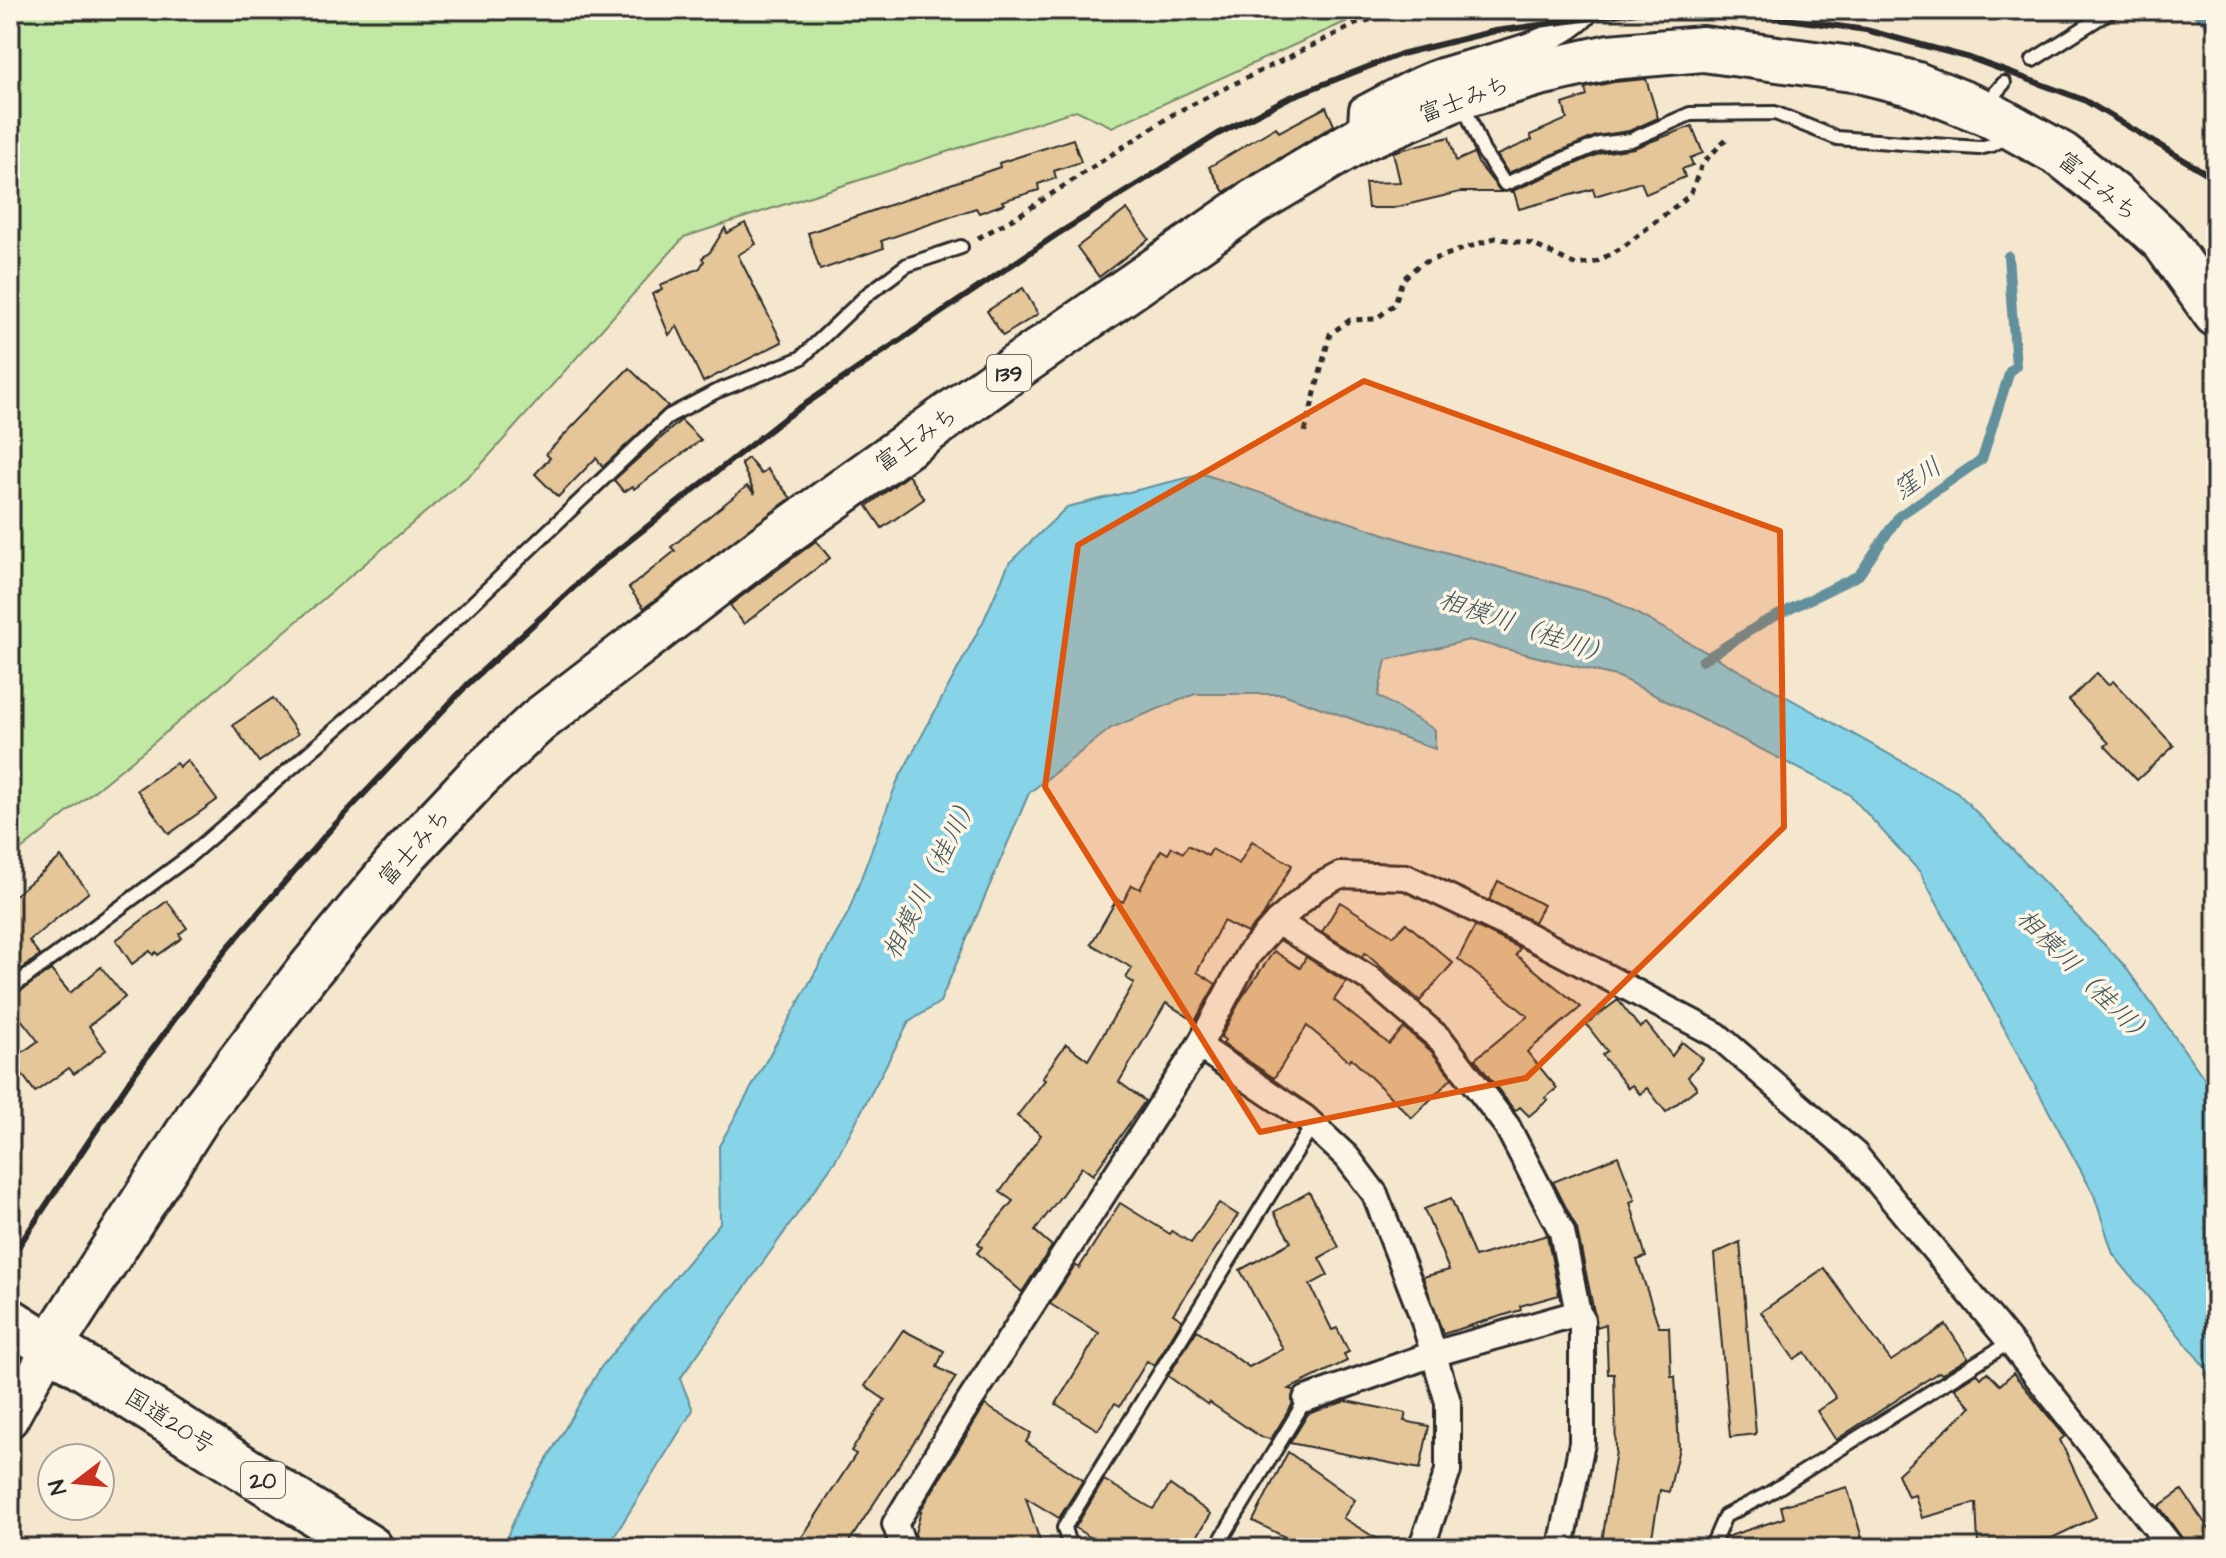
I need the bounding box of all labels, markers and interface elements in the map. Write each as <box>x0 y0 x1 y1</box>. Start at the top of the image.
street label: 富士みち <box>1414 68 1515 132</box>
street label: 富士みち <box>2050 144 2145 230</box>
road number: 139 <box>987 355 1031 391</box>
street label: 富士みち <box>868 399 965 481</box>
water label: 窪川 <box>1886 449 1949 508</box>
water label: 相模川（桂川） <box>1434 581 1618 675</box>
water label: 相模川（桂川） <box>874 787 988 966</box>
street label: 富士みち <box>370 801 459 894</box>
water label: 相模川（桂川） <box>2008 901 2162 1055</box>
street label: 国道20号 <box>118 1381 221 1463</box>
north arrow <box>36 1442 116 1522</box>
road number: 20 <box>241 1462 285 1498</box>
text: N <box>41 1476 75 1498</box>

